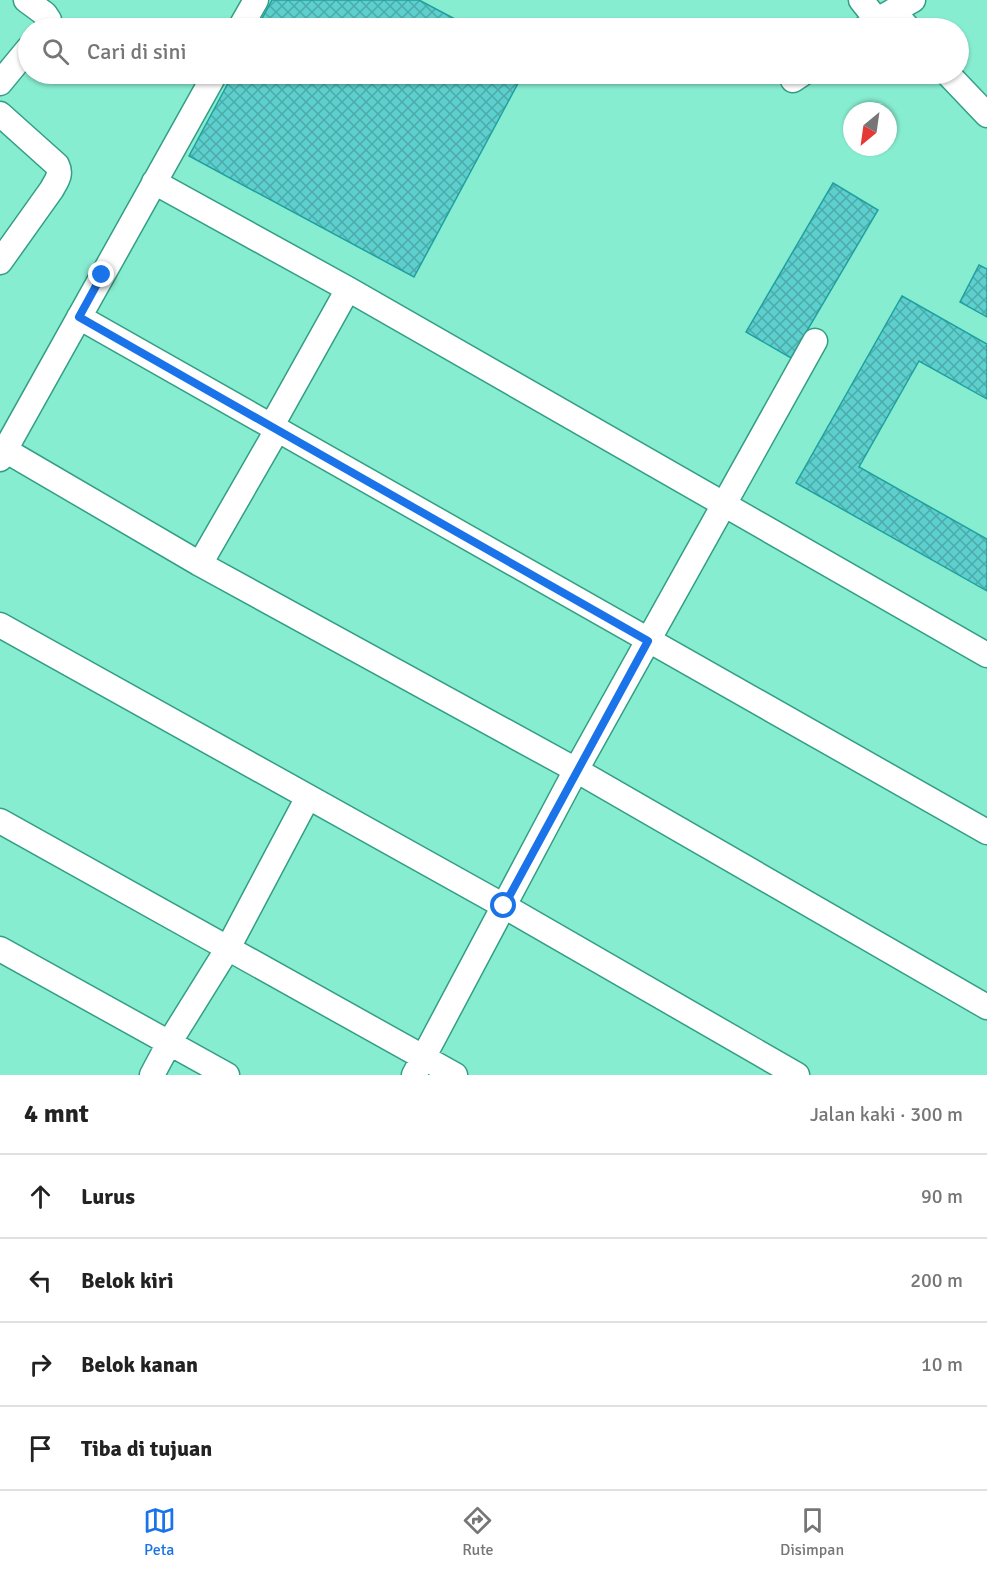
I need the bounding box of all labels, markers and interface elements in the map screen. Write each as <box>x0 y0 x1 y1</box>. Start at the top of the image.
search box <box>18 18 969 84</box>
icon: search <box>39 35 72 68</box>
text: Cari di sini <box>87 38 187 65</box>
north arrow <box>843 102 897 156</box>
route end <box>88 261 114 287</box>
route start <box>490 892 516 918</box>
text: 4 mnt <box>24 1098 89 1130</box>
text: Jalan kaki · 300 m <box>810 1102 963 1127</box>
icon: ahead <box>24 1180 57 1213</box>
text: Lurus <box>81 1183 135 1210</box>
text: 90 m <box>921 1184 963 1209</box>
icon: left <box>24 1264 57 1297</box>
text: Belok kiri <box>81 1267 174 1294</box>
text: 200 m <box>910 1268 963 1293</box>
icon: right <box>24 1348 57 1381</box>
text: Belok kanan <box>81 1351 198 1378</box>
text: 10 m <box>921 1352 963 1377</box>
icon: arrive <box>24 1432 57 1465</box>
text: Tiba di tujuan <box>81 1435 212 1462</box>
tab: Peta <box>143 1504 176 1560</box>
tab: Rute <box>461 1504 494 1560</box>
tab: Disimpan <box>780 1504 844 1560</box>

